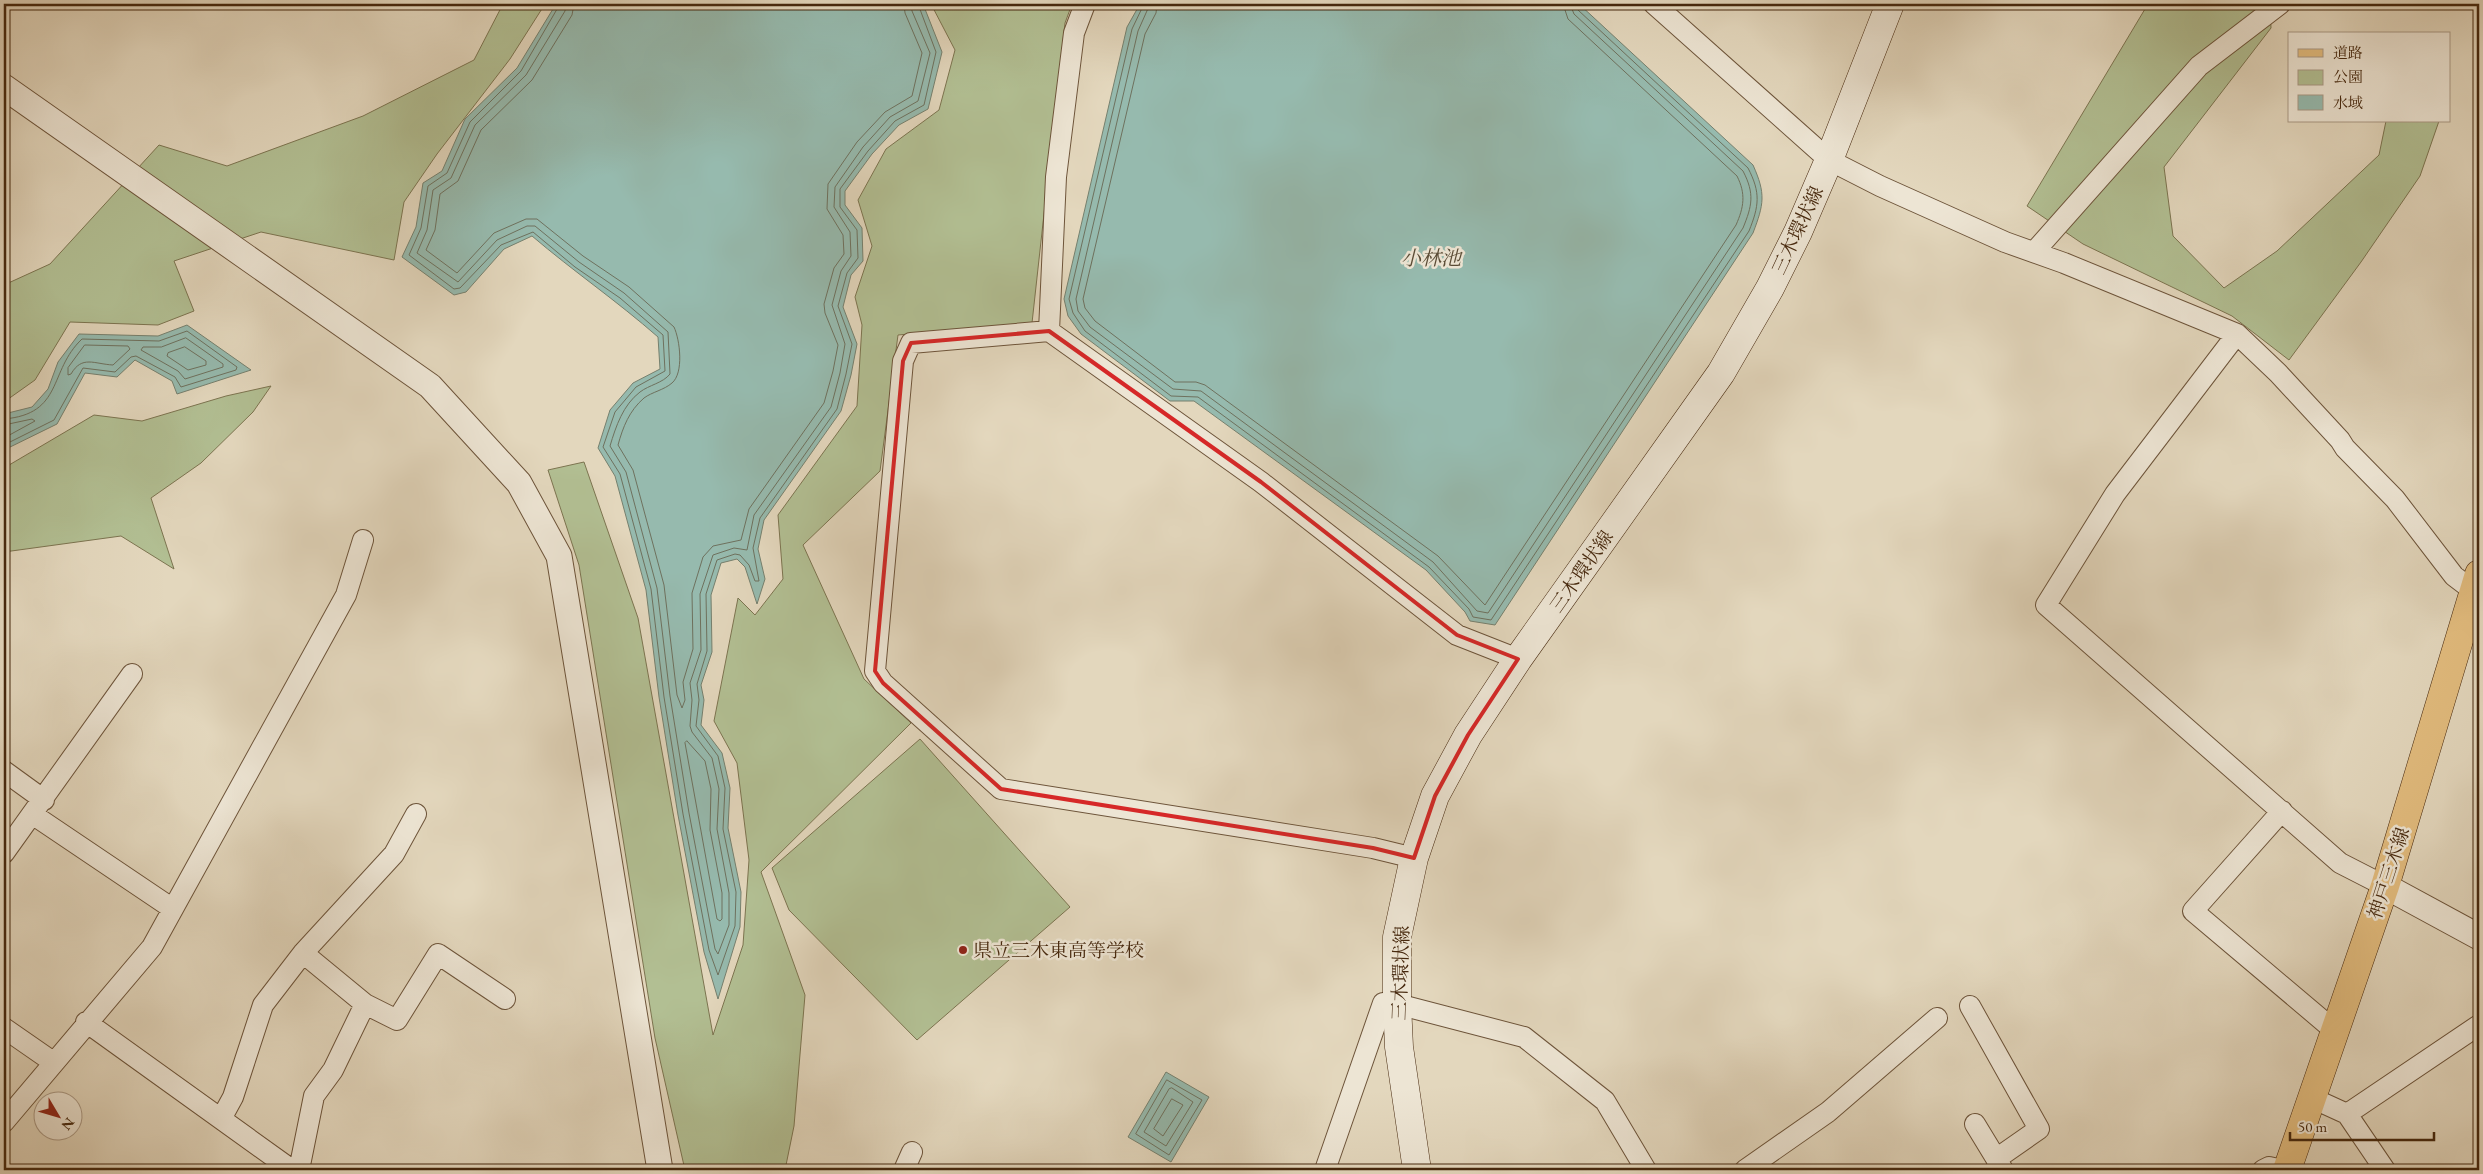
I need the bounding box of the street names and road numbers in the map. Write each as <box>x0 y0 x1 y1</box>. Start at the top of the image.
street label: 三木環状線 <box>1766 182 1829 279</box>
street label: 三木環状線 <box>1544 525 1619 617</box>
street label: 神戸三木線 <box>2362 824 2415 922</box>
street label: 三木環状線 <box>1386 925 1415 1021</box>

